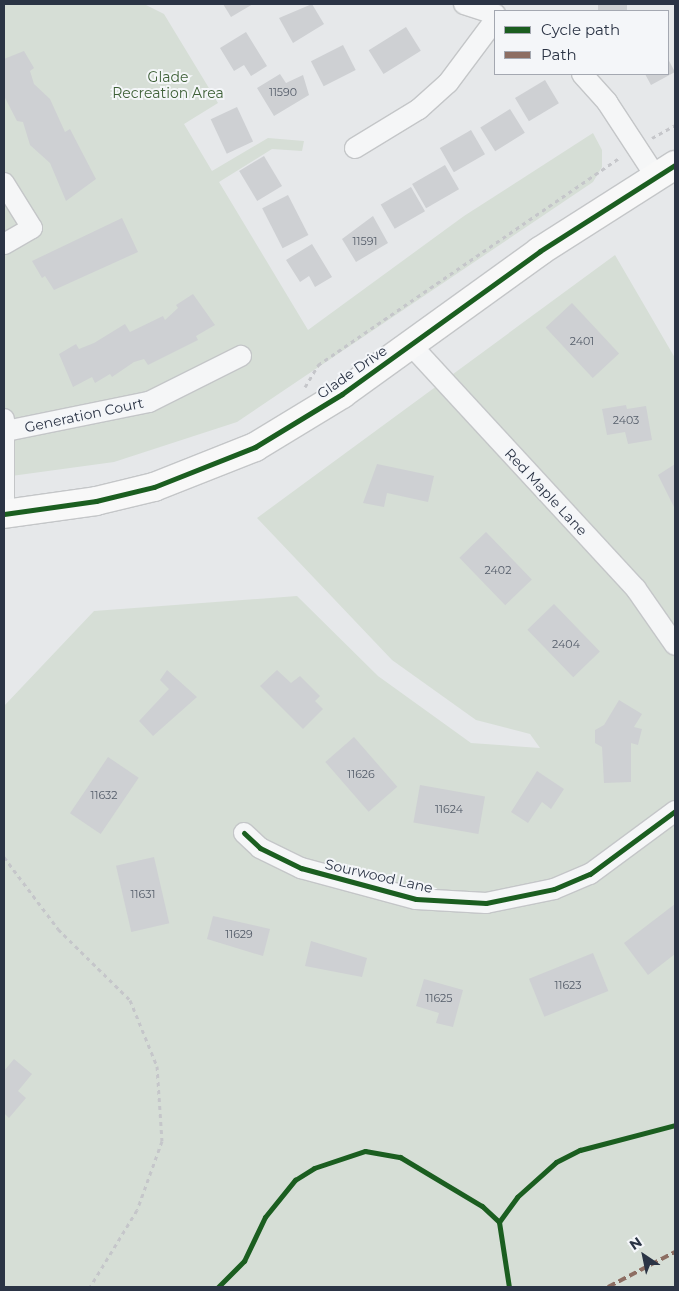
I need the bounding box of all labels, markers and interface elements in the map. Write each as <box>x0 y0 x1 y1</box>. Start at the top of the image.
legend <box>494 10 669 75</box>
text: Cycle path <box>541 20 620 39</box>
text: Path <box>541 45 577 64</box>
park label: Glade Recreation Area <box>112 69 224 102</box>
house number: 11590 <box>269 85 297 99</box>
house number: 11591 <box>353 234 377 248</box>
house number: 2401 <box>570 334 594 348</box>
street label: Glade Drive <box>314 342 390 402</box>
street label: Generation Court <box>23 394 145 436</box>
house number: 2403 <box>613 413 639 427</box>
street label: Red Maple Lane <box>501 445 591 539</box>
house number: 2402 <box>485 563 511 577</box>
house number: 2404 <box>552 637 580 651</box>
house number: 11626 <box>347 767 375 781</box>
house number: 11632 <box>90 788 118 802</box>
house number: 11624 <box>435 802 463 816</box>
street label: Sourwood Lane <box>324 855 434 897</box>
house number: 11631 <box>131 887 155 901</box>
house number: 11629 <box>225 927 253 941</box>
house number: 11623 <box>554 978 582 992</box>
house number: 11625 <box>425 991 453 1005</box>
north arrow <box>619 1231 669 1281</box>
text: N <box>626 1233 645 1254</box>

